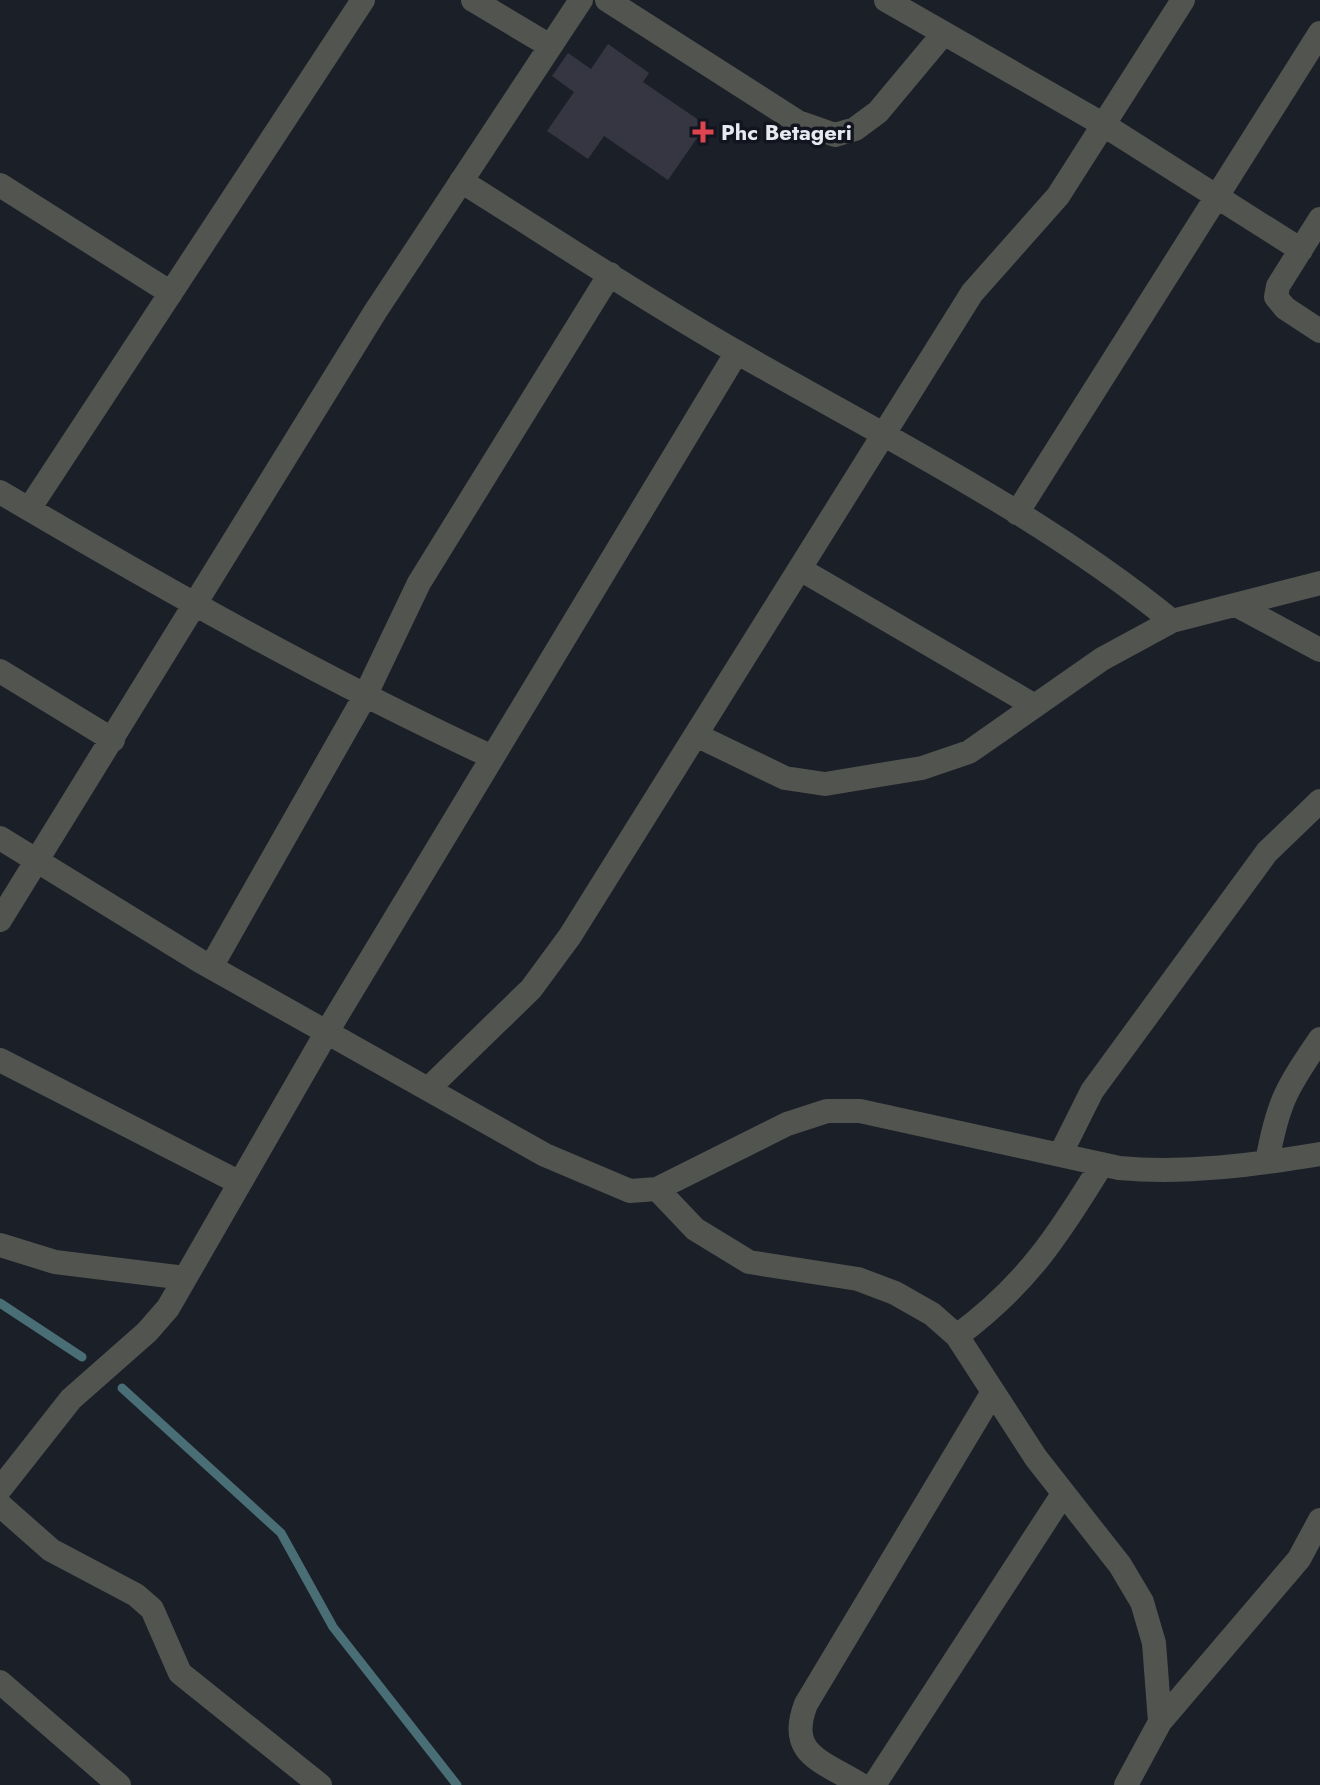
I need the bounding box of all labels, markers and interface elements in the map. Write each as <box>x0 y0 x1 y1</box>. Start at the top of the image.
place label: Phc Betageri <box>721 116 852 148</box>
marker: Phc Betageri <box>692 121 714 143</box>

